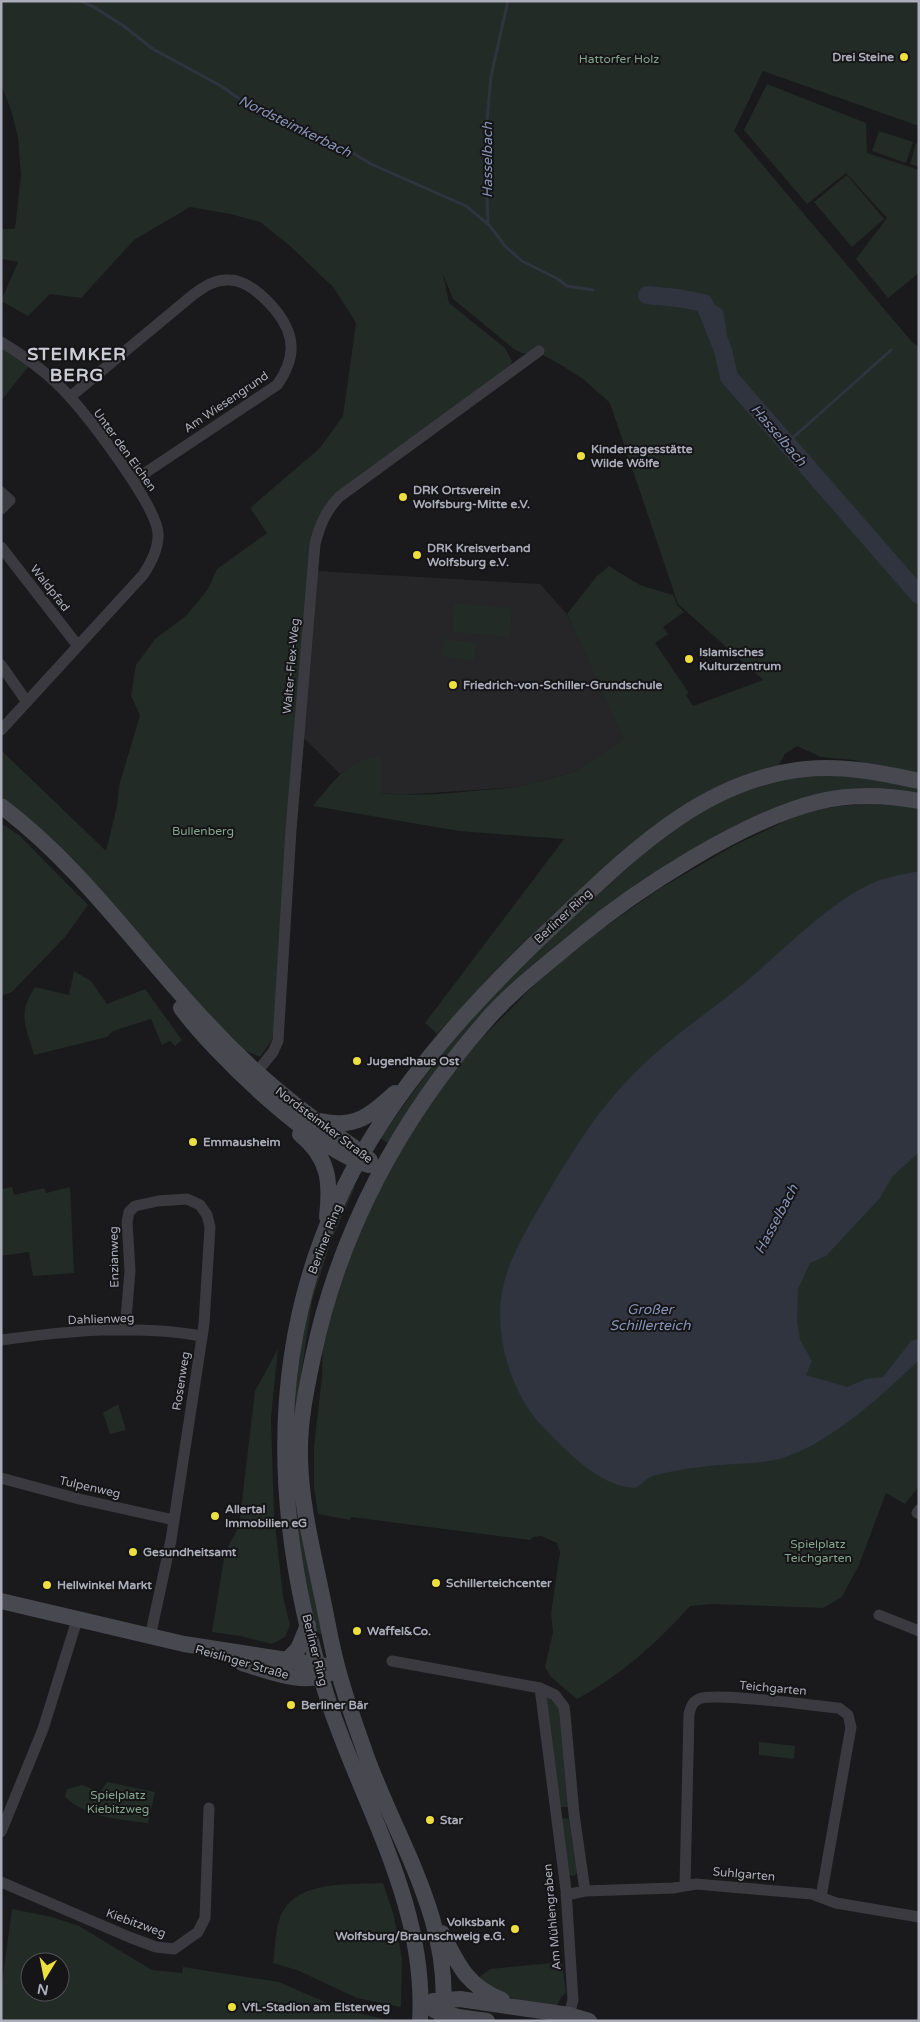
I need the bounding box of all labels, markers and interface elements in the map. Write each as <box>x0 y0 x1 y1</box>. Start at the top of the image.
place label: Drei Steine <box>832 50 894 64</box>
marker: Drei Steine <box>898 51 910 63</box>
park label: Hattorfer Holz <box>579 52 659 66</box>
water label: Nordsteimkerbach <box>236 92 354 161</box>
water label: Hasselbach <box>479 122 496 198</box>
district label: STEIMKER BERG <box>27 343 127 386</box>
street label: Am Wiesengrund <box>181 369 271 435</box>
water label: Hasselbach <box>747 401 810 470</box>
street label: Unter den Eichen <box>90 406 160 494</box>
place label: Kindertagesstätte Wilde Wölfe <box>591 442 693 470</box>
marker: Kindertagesstätte Wilde Wölfe <box>575 450 587 462</box>
place label: DRK Ortsverein Wolfsburg-Mitte e.V. <box>413 483 530 512</box>
marker: DRK Ortsverein Wolfsburg-Mitte e.V. <box>397 491 409 503</box>
place label: DRK Kreisverband Wolfsburg e.V. <box>427 541 531 570</box>
marker: DRK Kreisverband Wolfsburg e.V. <box>411 549 423 561</box>
street label: Waldpfad <box>27 562 73 614</box>
street label: Walter-Flex-Weg <box>280 617 302 715</box>
place label: Islamisches Kulturzentrum <box>699 645 781 673</box>
marker: Islamisches Kulturzentrum <box>683 653 695 665</box>
place label: Friedrich-von-Schiller-Grundschule <box>463 678 662 692</box>
marker: Friedrich-von-Schiller-Grundschule <box>447 679 459 691</box>
park label: Bullenberg <box>172 824 234 838</box>
street label: Berliner Ring <box>531 886 595 946</box>
place label: Jugendhaus Ost <box>366 1054 460 1069</box>
marker: Jugendhaus Ost <box>351 1055 363 1067</box>
street label: Nordsteimker Straße <box>273 1084 375 1166</box>
place label: Emmausheim <box>203 1135 280 1149</box>
marker: Emmausheim <box>187 1136 199 1148</box>
water label: Hasselbach <box>751 1181 802 1257</box>
street label: Berliner Ring <box>305 1202 345 1276</box>
street label: Enzianweg <box>106 1226 122 1288</box>
water label: Großer Schillerteich <box>609 1301 691 1334</box>
street label: Dahlienweg <box>67 1311 135 1327</box>
street label: Rosenweg <box>169 1351 193 1411</box>
street label: Tulpenweg <box>58 1473 122 1501</box>
place label: Allertal Immobilien eG <box>225 1502 307 1530</box>
marker: Allertal Immobilien eG <box>209 1510 221 1522</box>
park label: Spielplatz Teichgarten <box>784 1537 852 1565</box>
place label: Gesundheitsamt <box>143 1545 237 1559</box>
marker: Gesundheitsamt <box>127 1546 139 1558</box>
place label: Schillerteichcenter <box>446 1576 552 1590</box>
marker: Schillerteichcenter <box>430 1577 442 1589</box>
place label: Hellwinkel Markt <box>57 1578 152 1592</box>
marker: Hellwinkel Markt <box>41 1579 53 1591</box>
street label: Berliner Ring <box>299 1612 331 1688</box>
place label: Waffel&Co. <box>367 1624 431 1638</box>
marker: Waffel&Co. <box>351 1625 363 1637</box>
street label: Reislinger Straße <box>194 1642 291 1682</box>
street label: Teichgarten <box>739 1678 807 1698</box>
place label: Berliner Bär <box>301 1698 368 1712</box>
marker: Berliner Bär <box>285 1699 297 1711</box>
park label: Spielplatz Kiebitzweg <box>87 1788 149 1816</box>
place label: Star <box>440 1813 463 1827</box>
marker: Star <box>424 1814 436 1826</box>
street label: Am Mühlengraben <box>540 1863 564 1971</box>
street label: Suhlgarten <box>712 1864 776 1884</box>
street label: Kiebitzweg <box>104 1906 168 1940</box>
place label: Volksbank Wolfsburg/Braunschweig e.G. <box>335 1915 505 1944</box>
marker: Volksbank Wolfsburg/Braunschweig e.G. <box>509 1923 521 1935</box>
north arrow <box>20 1952 70 2002</box>
text: N <box>36 1980 50 1999</box>
place label: VfL-Stadion am Elsterweg <box>242 2000 390 2015</box>
marker: VfL-Stadion am Elsterweg <box>226 2001 238 2013</box>

